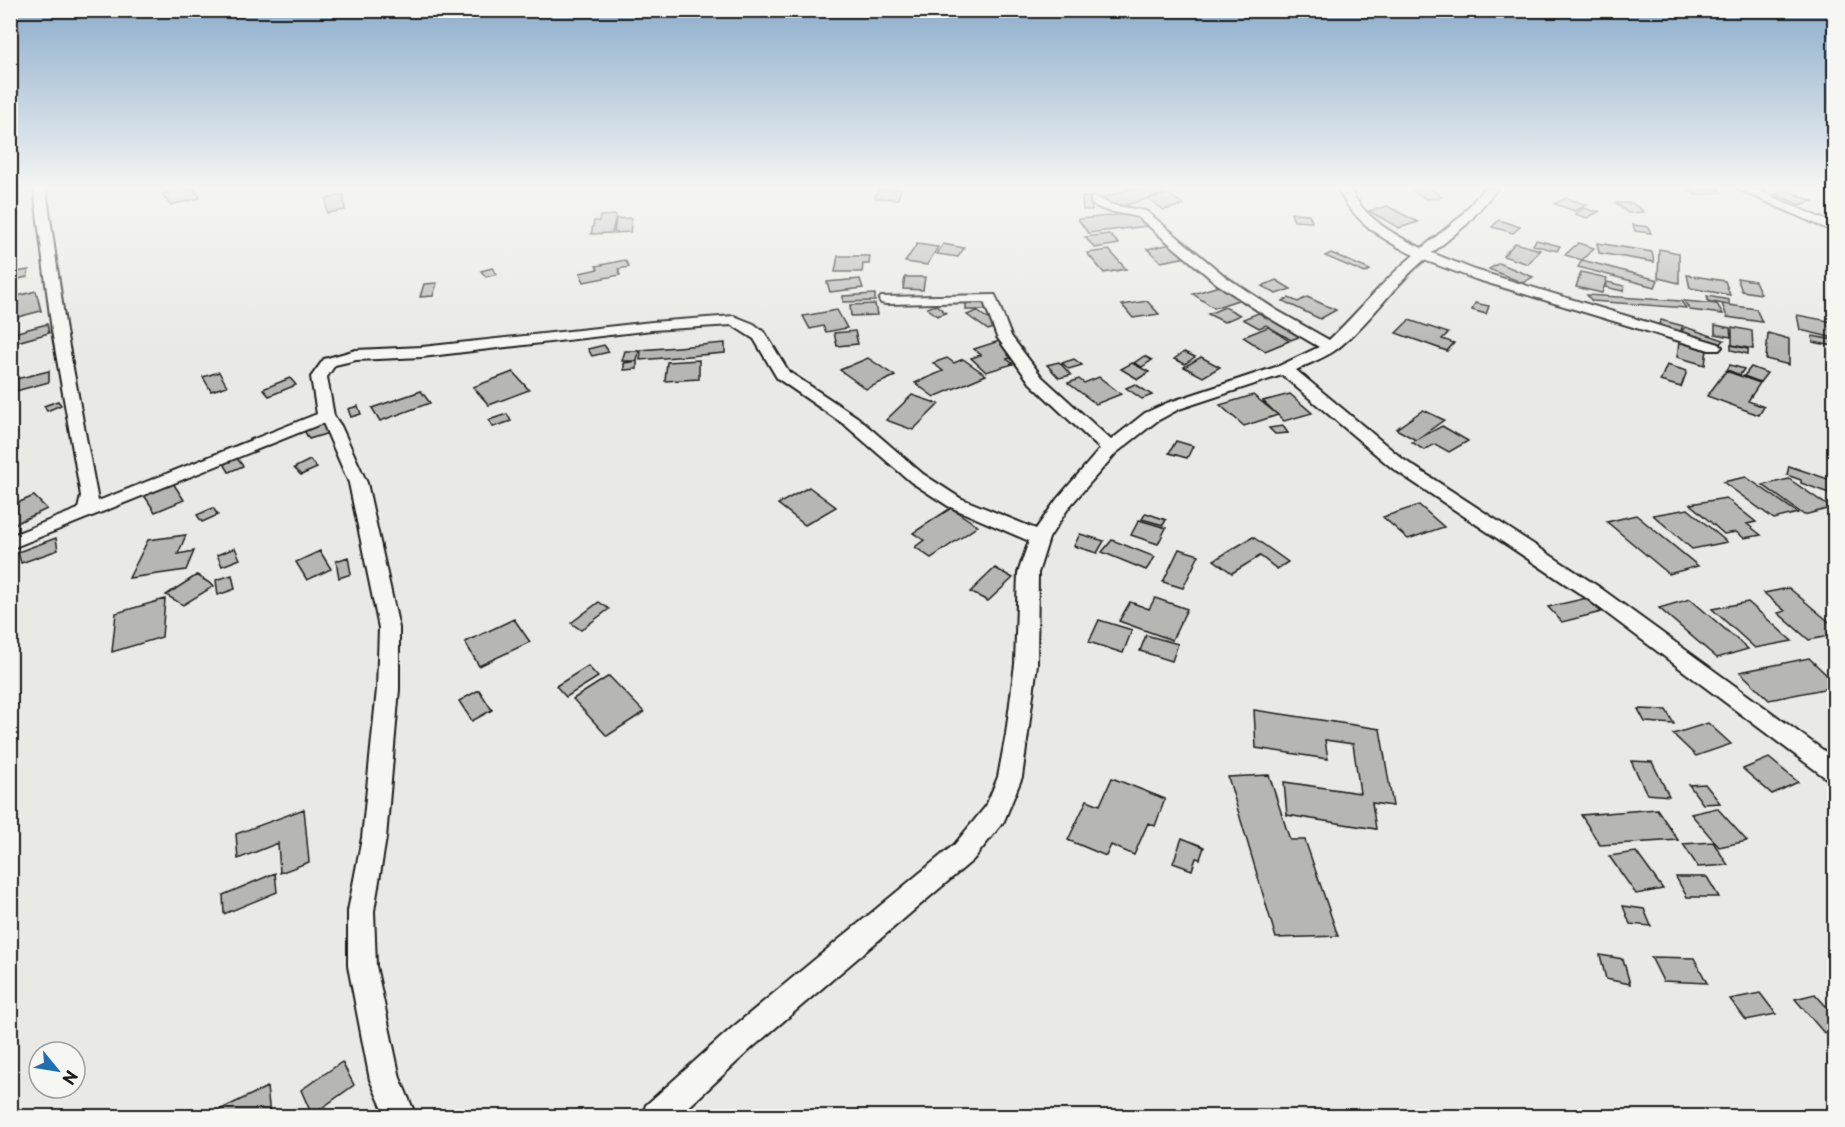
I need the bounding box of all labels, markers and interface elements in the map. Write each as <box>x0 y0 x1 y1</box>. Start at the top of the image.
north arrow <box>27 1040 87 1100</box>
text: N <box>57 1067 84 1089</box>

